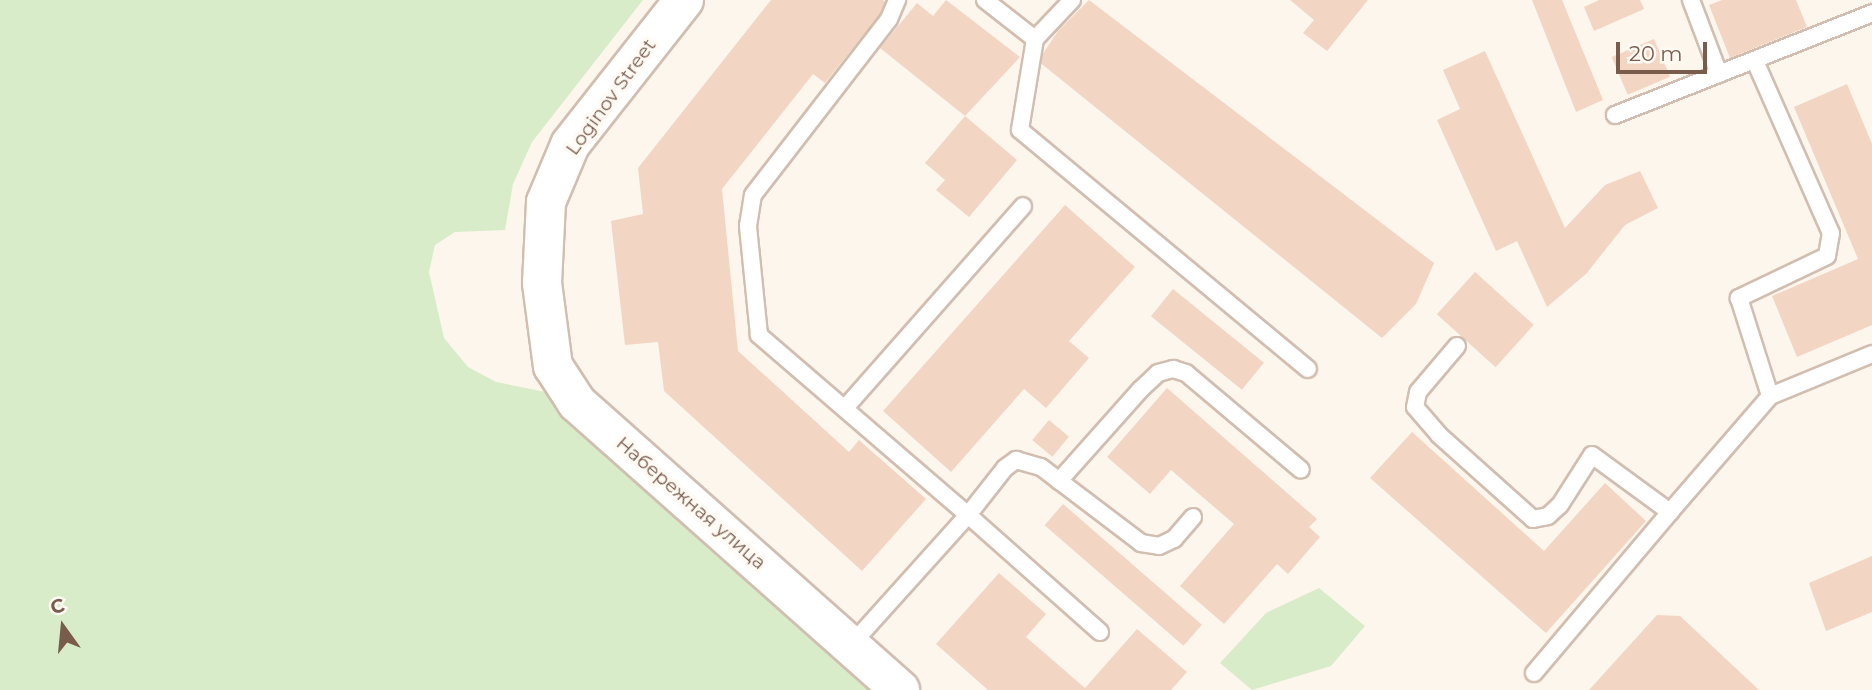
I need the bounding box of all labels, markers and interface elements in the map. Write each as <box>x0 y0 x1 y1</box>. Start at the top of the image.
scale bar <box>1620 28 1711 72</box>
street label: Loginov Street <box>561 34 661 160</box>
text: 20 m <box>1629 41 1683 66</box>
street label: Набережная улица <box>612 432 770 574</box>
north arrow <box>28 592 98 662</box>
text: С <box>48 593 67 619</box>

